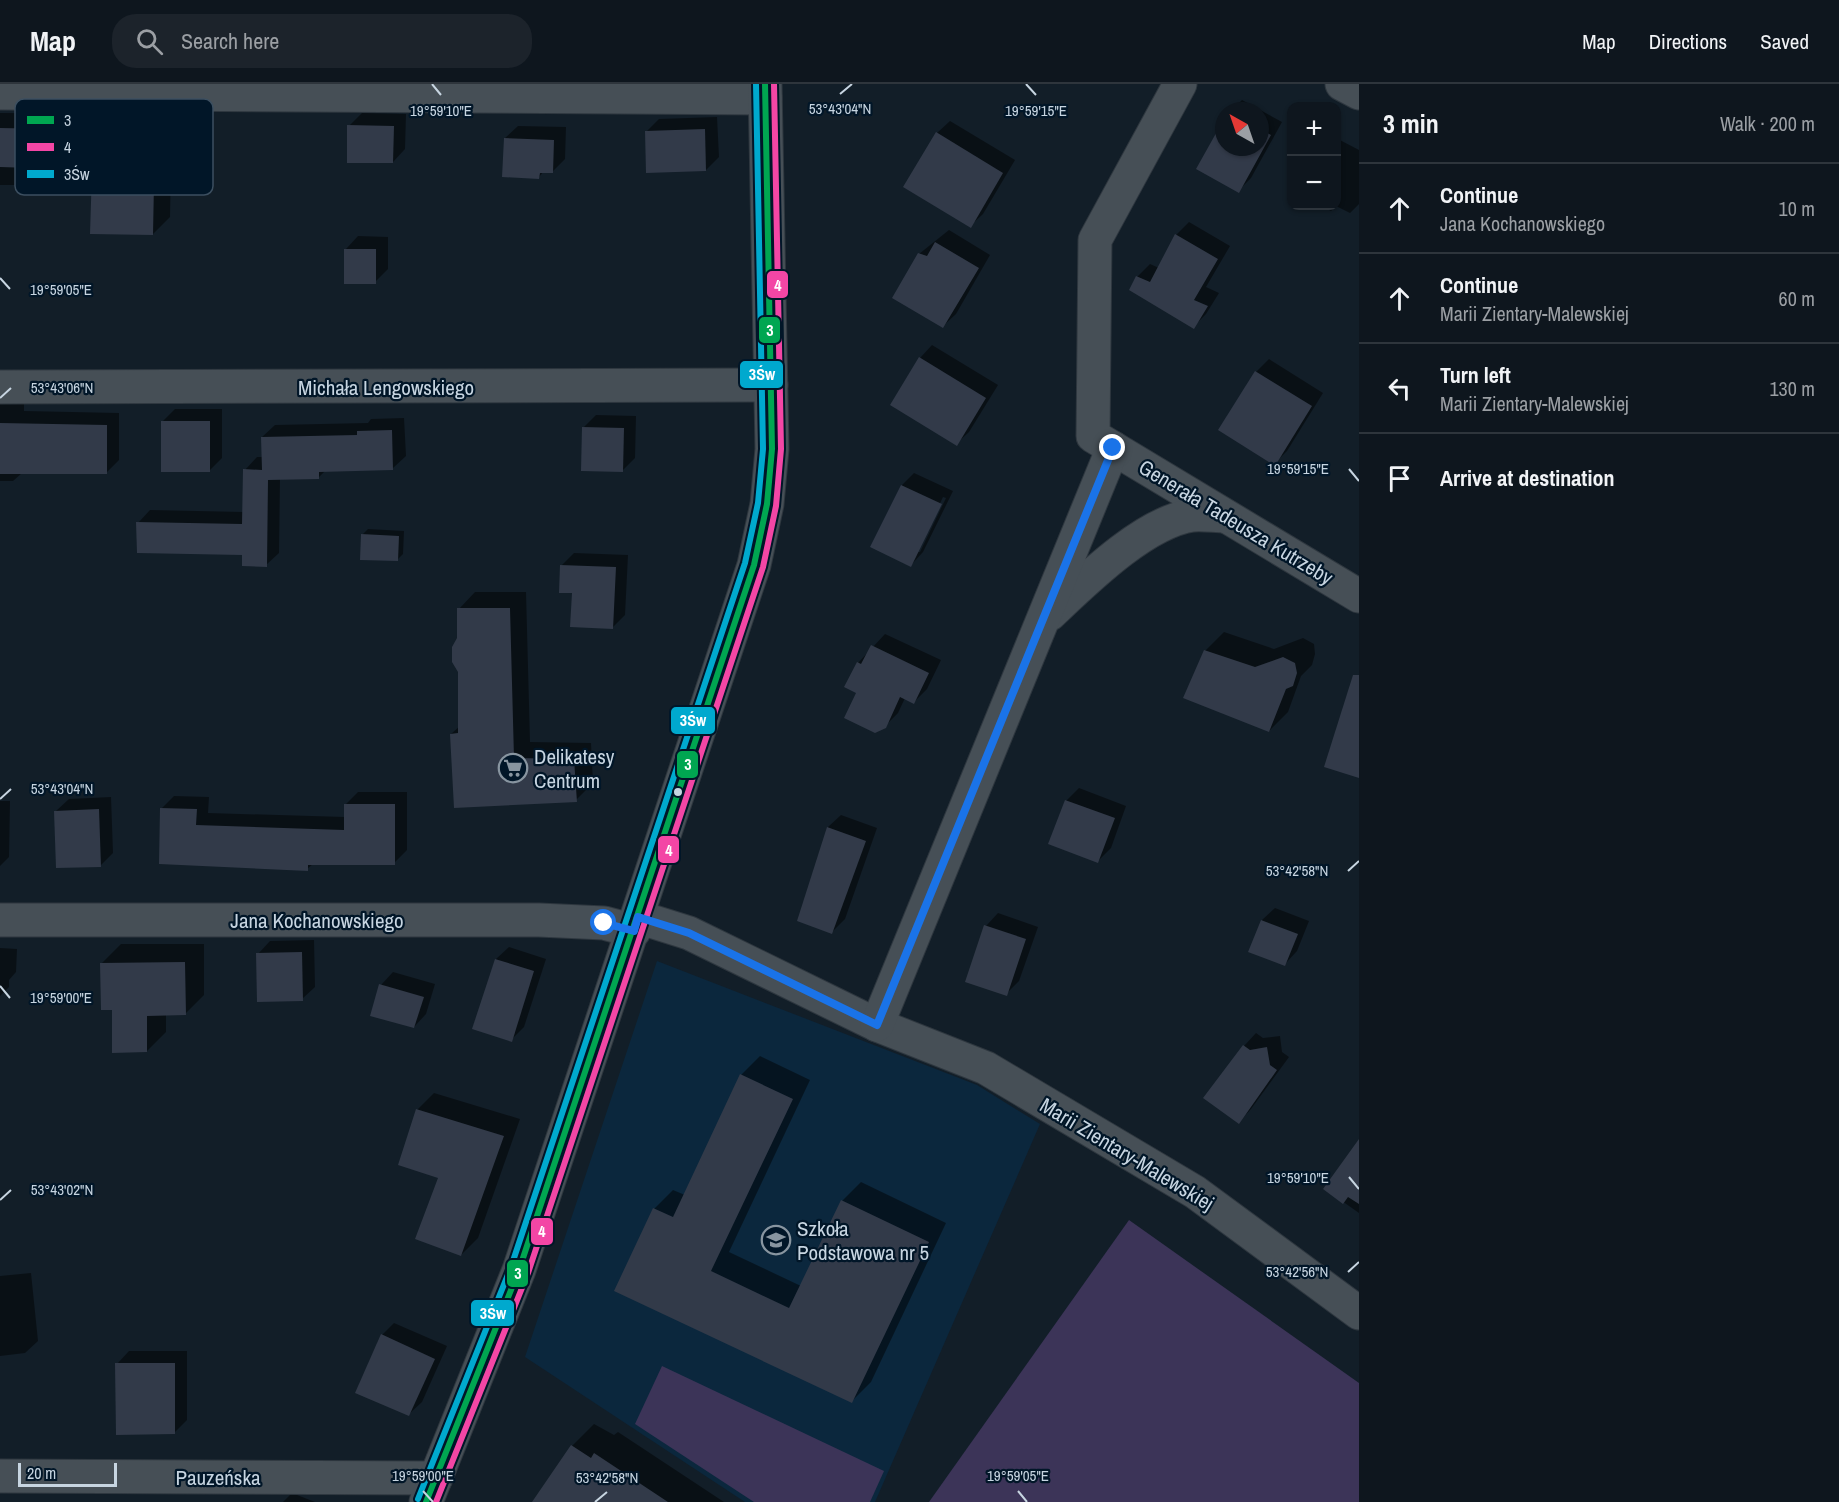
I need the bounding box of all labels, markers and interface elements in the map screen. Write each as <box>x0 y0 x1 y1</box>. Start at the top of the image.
search box <box>112 14 532 68</box>
text: Map <box>30 22 76 60</box>
icon: search <box>133 25 166 58</box>
text: Search here <box>181 26 279 56</box>
text: Map <box>1582 27 1616 56</box>
text: Directions <box>1649 27 1727 56</box>
text: Saved <box>1760 27 1809 56</box>
text: 53°43'04"N <box>809 98 871 119</box>
legend <box>15 99 213 195</box>
text: 19°59'10"E <box>410 100 472 121</box>
text: 19°59'15"E <box>1005 100 1067 121</box>
north arrow <box>1215 102 1269 156</box>
map controls <box>1287 102 1341 210</box>
button: + <box>1287 102 1341 156</box>
text: 3 min <box>1383 106 1439 141</box>
text: 3 <box>64 109 71 131</box>
text: Walk · 200 m <box>1720 110 1815 137</box>
text: 4 <box>64 136 71 158</box>
button: − <box>1287 156 1341 210</box>
text: 3Św <box>64 163 90 185</box>
text: Continue <box>1440 180 1518 210</box>
icon: ahead <box>1383 192 1416 225</box>
text: 10 m <box>1779 195 1815 222</box>
text: Jana Kochanowskiego <box>1440 210 1605 237</box>
line badge: 4 <box>766 270 789 299</box>
text: Continue <box>1440 270 1518 300</box>
text: 4 <box>774 274 782 296</box>
text: 19°59'05"E <box>30 279 92 300</box>
icon: ahead <box>1383 282 1416 315</box>
text: 60 m <box>1779 285 1815 312</box>
text: Marii Zientary-Malewskiej <box>1440 300 1629 327</box>
line badge: 3 <box>758 316 781 344</box>
text: 3 <box>766 319 774 341</box>
line badge: 3Św <box>739 360 784 389</box>
text: Turn left <box>1440 360 1511 390</box>
text: 3Św <box>749 363 776 385</box>
icon: left <box>1383 372 1416 405</box>
street label: Michała Lengowskiego <box>298 373 474 402</box>
text: 130 m <box>1769 375 1815 402</box>
text: 53°43'06"N <box>31 377 93 398</box>
text: Marii Zientary-Malewskiej <box>1440 390 1629 417</box>
route end <box>1099 434 1125 460</box>
street label: Generała Tadeusza Kutrzeby <box>1133 452 1339 592</box>
text: 19°59'15"E <box>1267 458 1329 479</box>
icon: arrive <box>1383 462 1416 495</box>
text: Arrive at destination <box>1440 463 1614 493</box>
line badge: 3Św <box>670 706 716 735</box>
text: 3Św <box>680 709 707 731</box>
place label: Delikatesy Centrum <box>534 742 615 795</box>
line badge: 3 <box>676 750 699 779</box>
supermarket icon: Delikatesy Centrum <box>497 752 529 784</box>
text: 3 <box>684 753 692 775</box>
text: 53°43'04"N <box>31 778 93 799</box>
unlabelled marker <box>672 786 684 798</box>
line badge: 4 <box>657 835 680 864</box>
text: 4 <box>665 839 673 861</box>
text: 53°42'58"N <box>1266 860 1328 881</box>
street label: Jana Kochanowskiego <box>230 906 404 935</box>
route start <box>590 909 616 935</box>
text: 19°59'00"E <box>30 987 92 1008</box>
street label: Marii Zientary-Malewskiej <box>1035 1091 1219 1217</box>
text: 19°59'10"E <box>1267 1167 1329 1188</box>
text: 53°43'02"N <box>31 1179 93 1200</box>
place label: Szkoła Podstawowa nr 5 <box>797 1214 929 1267</box>
line badge: 4 <box>530 1217 554 1246</box>
text: 4 <box>538 1220 546 1242</box>
school or university icon: Szkoła Podstawowa nr 5 <box>760 1224 792 1256</box>
line badge: 3 <box>506 1259 529 1288</box>
text: 53°42'56"N <box>1266 1261 1328 1282</box>
text: 3 <box>514 1262 522 1284</box>
line badge: 3Św <box>470 1299 515 1327</box>
text: 3Św <box>480 1302 507 1324</box>
scale bar <box>18 1460 117 1488</box>
text: 20 m <box>27 1462 56 1484</box>
street label: Pauzeńska <box>175 1463 261 1492</box>
text: 19°59'00"E <box>392 1465 454 1486</box>
text: 19°59'05"E <box>987 1465 1049 1486</box>
text: 53°42'58"N <box>576 1467 638 1488</box>

